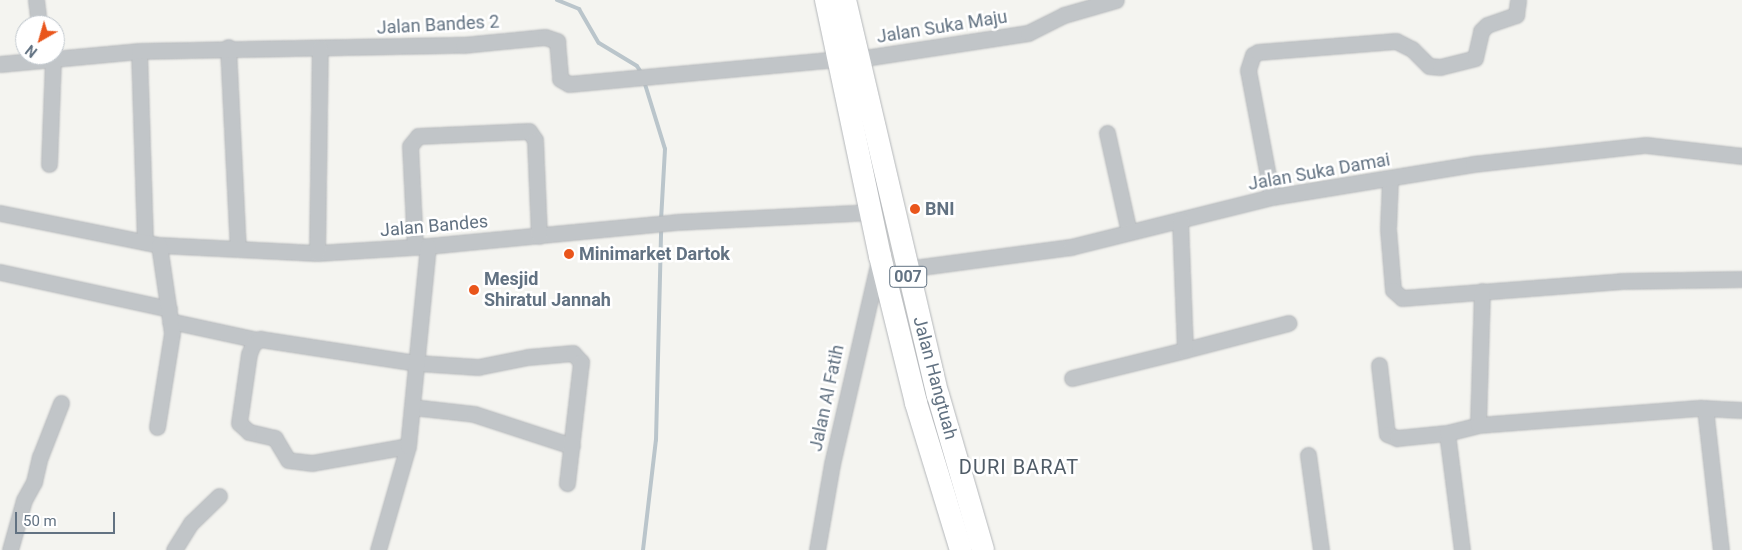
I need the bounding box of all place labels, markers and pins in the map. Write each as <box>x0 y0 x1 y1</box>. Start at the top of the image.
place label: BNI <box>925 198 954 220</box>
marker: BNI <box>909 203 921 215</box>
place label: Minimarket Dartok <box>579 243 730 265</box>
marker: Minimarket Dartok <box>563 248 575 260</box>
place label: Mesjid Shiratul Jannah <box>484 269 611 312</box>
marker: Mesjid Shiratul Jannah <box>468 284 480 296</box>

